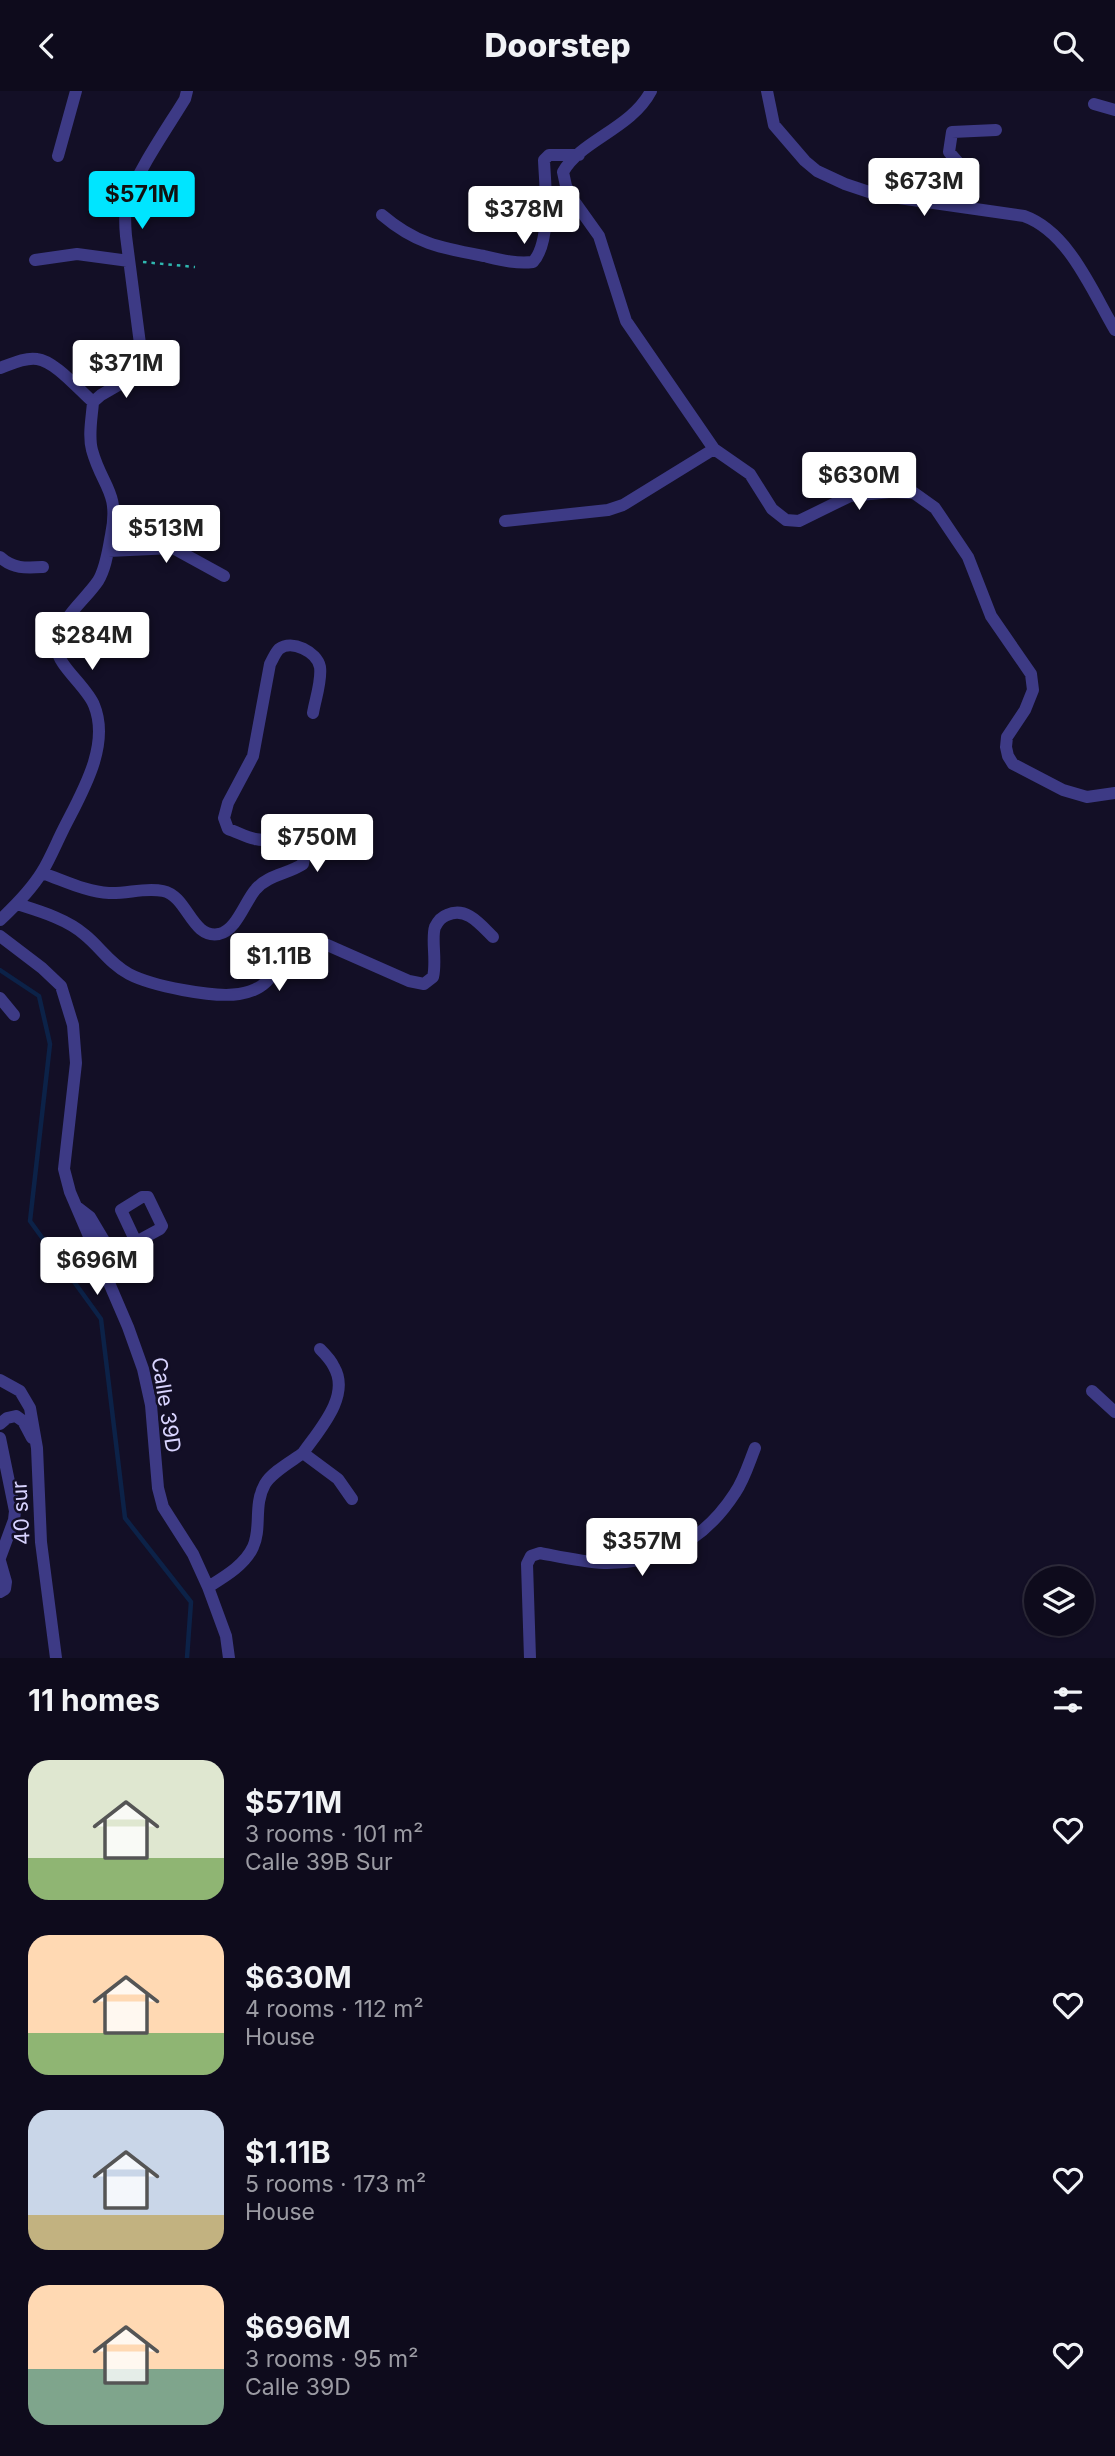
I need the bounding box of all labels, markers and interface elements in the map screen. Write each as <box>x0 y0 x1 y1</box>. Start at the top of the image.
text: Doorstep <box>484 26 631 65</box>
icon: back <box>28 27 66 65</box>
icon: search <box>1049 27 1087 65</box>
pin: $673M <box>875 159 973 218</box>
text: $673M <box>884 167 964 195</box>
pin: $571M <box>93 171 191 231</box>
text: $571M <box>105 180 179 208</box>
pin: $378M <box>475 187 573 246</box>
text: $378M <box>484 195 564 223</box>
pin: $371M <box>77 341 175 400</box>
text: $371M <box>89 349 163 377</box>
pin: $630M <box>810 453 908 512</box>
text: $630M <box>818 461 900 489</box>
pin: $513M <box>117 505 215 565</box>
text: $513M <box>128 514 204 542</box>
pin: $284M <box>43 613 141 672</box>
text: $284M <box>51 621 133 649</box>
pin: $750M <box>268 815 366 874</box>
text: $750M <box>277 823 357 851</box>
pin: $1.11B <box>222 933 336 993</box>
text: $1.11B <box>246 942 312 970</box>
pin: $696M <box>48 1237 146 1297</box>
text: $696M <box>56 1246 138 1274</box>
street label: Calle 39D <box>147 1355 186 1455</box>
street label: 40 sur <box>6 1480 35 1546</box>
pin: $357M <box>593 1519 691 1578</box>
text: $357M <box>602 1527 682 1555</box>
map controls <box>1024 1566 1094 1636</box>
button: layers <box>1024 1566 1094 1636</box>
icon: filters <box>1049 1681 1087 1719</box>
text: 11 homes <box>28 1682 160 1718</box>
text: $571M <box>245 1784 342 1820</box>
icon: home <box>84 1788 168 1872</box>
icon: heart <box>1049 1811 1087 1849</box>
text: 3 rooms · 101 m² <box>245 1820 423 1848</box>
text: Calle 39B Sur <box>245 1848 393 1876</box>
text: $630M <box>245 1959 352 1995</box>
icon: home <box>84 1963 168 2047</box>
icon: heart <box>1049 1986 1087 2024</box>
text: 4 rooms · 112 m² <box>245 1995 424 2023</box>
text: House <box>245 2023 315 2051</box>
text: $1.11B <box>245 2134 331 2170</box>
icon: home <box>84 2138 168 2222</box>
icon: heart <box>1049 2161 1087 2199</box>
text: 5 rooms · 173 m² <box>245 2170 426 2198</box>
text: House <box>245 2198 315 2226</box>
text: $696M <box>245 2309 351 2345</box>
icon: home <box>84 2313 168 2397</box>
icon: heart <box>1049 2336 1087 2374</box>
text: 3 rooms · 95 m² <box>245 2345 418 2373</box>
text: Calle 39D <box>245 2373 351 2401</box>

